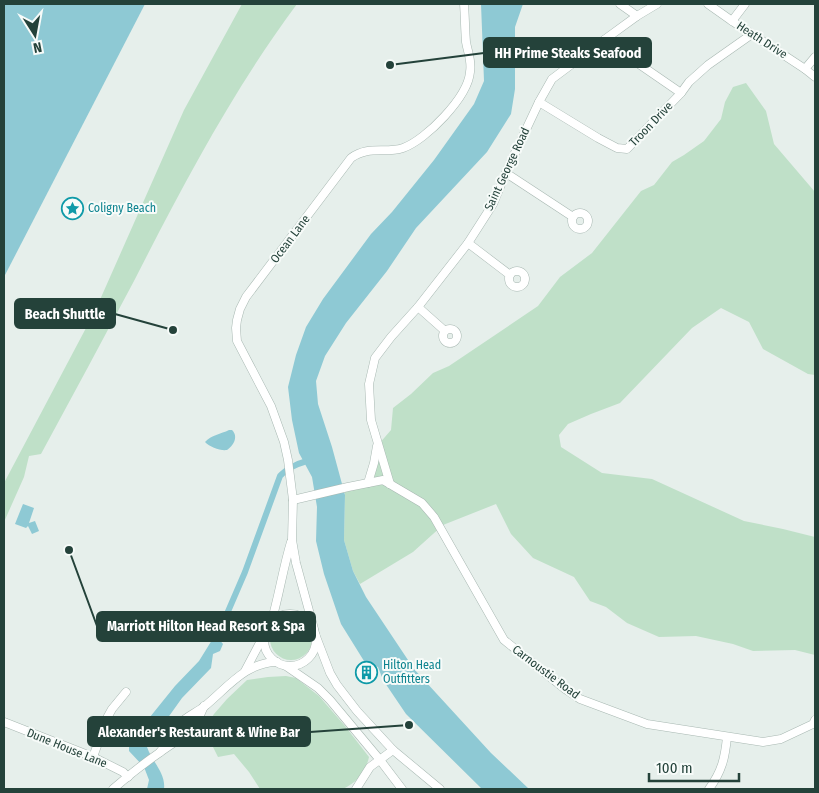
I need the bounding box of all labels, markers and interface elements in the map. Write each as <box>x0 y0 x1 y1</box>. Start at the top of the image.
north arrow <box>10 10 60 60</box>
street label: Heath Drive <box>734 18 790 62</box>
text: N <box>32 38 43 56</box>
callout: HH Prime Steaks Seafood <box>484 38 651 67</box>
text: HH Prime Steaks Seafood <box>495 45 641 62</box>
street label: Troon Drive <box>626 99 676 149</box>
street label: Saint George Road <box>482 125 532 213</box>
place icon: Coligny Beach <box>60 196 84 220</box>
place label: Coligny Beach <box>88 201 156 215</box>
street label: Ocean Lane <box>267 212 313 266</box>
callout: Beach Shuttle <box>15 299 115 328</box>
text: Beach Shuttle <box>25 306 105 323</box>
callout: Marriott Hilton Head Resort & Spa <box>97 612 315 641</box>
text: Marriott Hilton Head Resort & Spa <box>107 618 305 635</box>
street label: Carnoustie Road <box>510 642 582 702</box>
place label: Hilton Head Outfitters <box>383 658 441 686</box>
building icon: Hilton Head Outfitters <box>355 660 379 684</box>
callout: Alexander's Restaurant & Wine Bar <box>88 717 310 746</box>
text: Alexander's Restaurant & Wine Bar <box>97 724 301 741</box>
street label: Dune House Lane <box>25 726 109 771</box>
scale bar <box>649 750 739 782</box>
text: 100 m <box>656 759 693 777</box>

